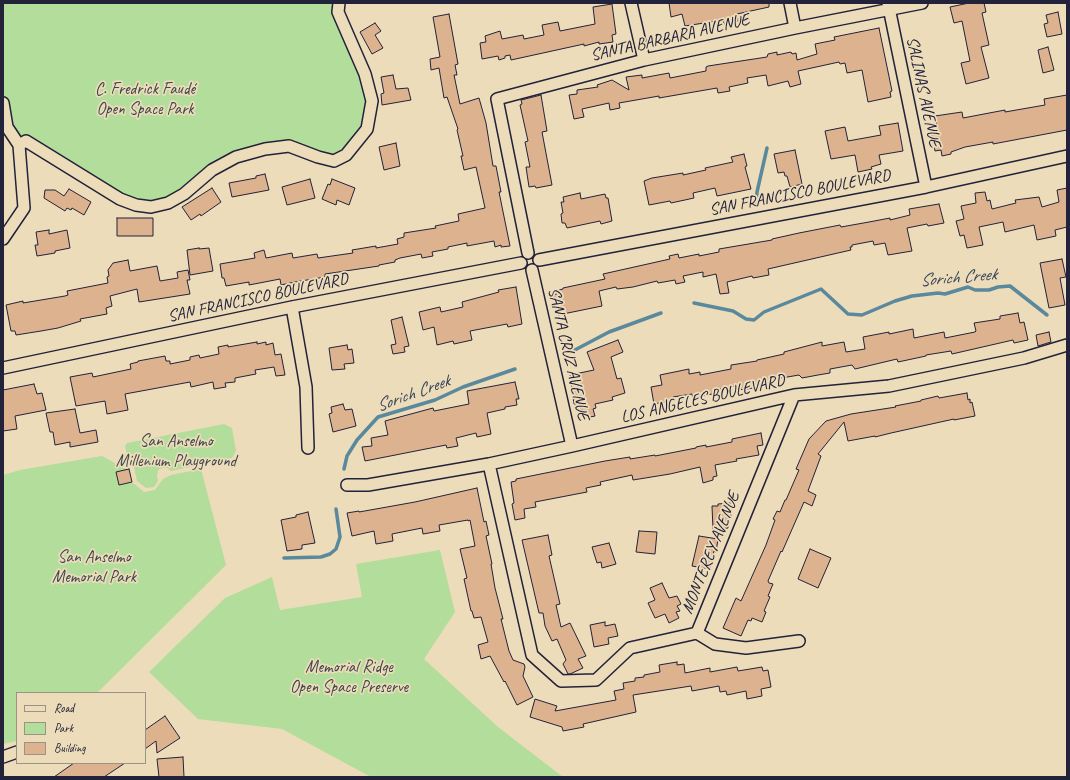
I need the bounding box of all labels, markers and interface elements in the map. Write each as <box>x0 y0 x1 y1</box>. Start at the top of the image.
street label: SANTA BARBARA AVENUE <box>589 10 751 66</box>
street label: SALINAS AVENUE <box>901 35 945 149</box>
park label: C. Fredrick Faudé Open Space Park <box>95 80 195 120</box>
street label: SAN FRANCISCO BOULEVARD <box>708 165 892 221</box>
water label: Sorich Creek <box>919 264 997 292</box>
street label: SAN FRANCISCO BOULEVARD <box>166 269 350 327</box>
street label: SANTA CRUZ AVENUE <box>543 286 593 422</box>
street label: LOS ANGELES BOULEVARD <box>619 370 787 428</box>
water label: Sorich Creek <box>373 371 453 417</box>
park label: San Anselmo Millenium Playground <box>116 432 236 472</box>
street label: MONTEREY AVENUE <box>677 489 745 617</box>
park label: San Anselmo Memorial Park <box>52 548 136 588</box>
park label: Memorial Ridge Open Space Preserve <box>290 658 408 698</box>
legend <box>16 692 146 764</box>
text: Road <box>54 700 74 716</box>
text: Park <box>54 720 73 736</box>
text: Building <box>54 740 86 756</box>

